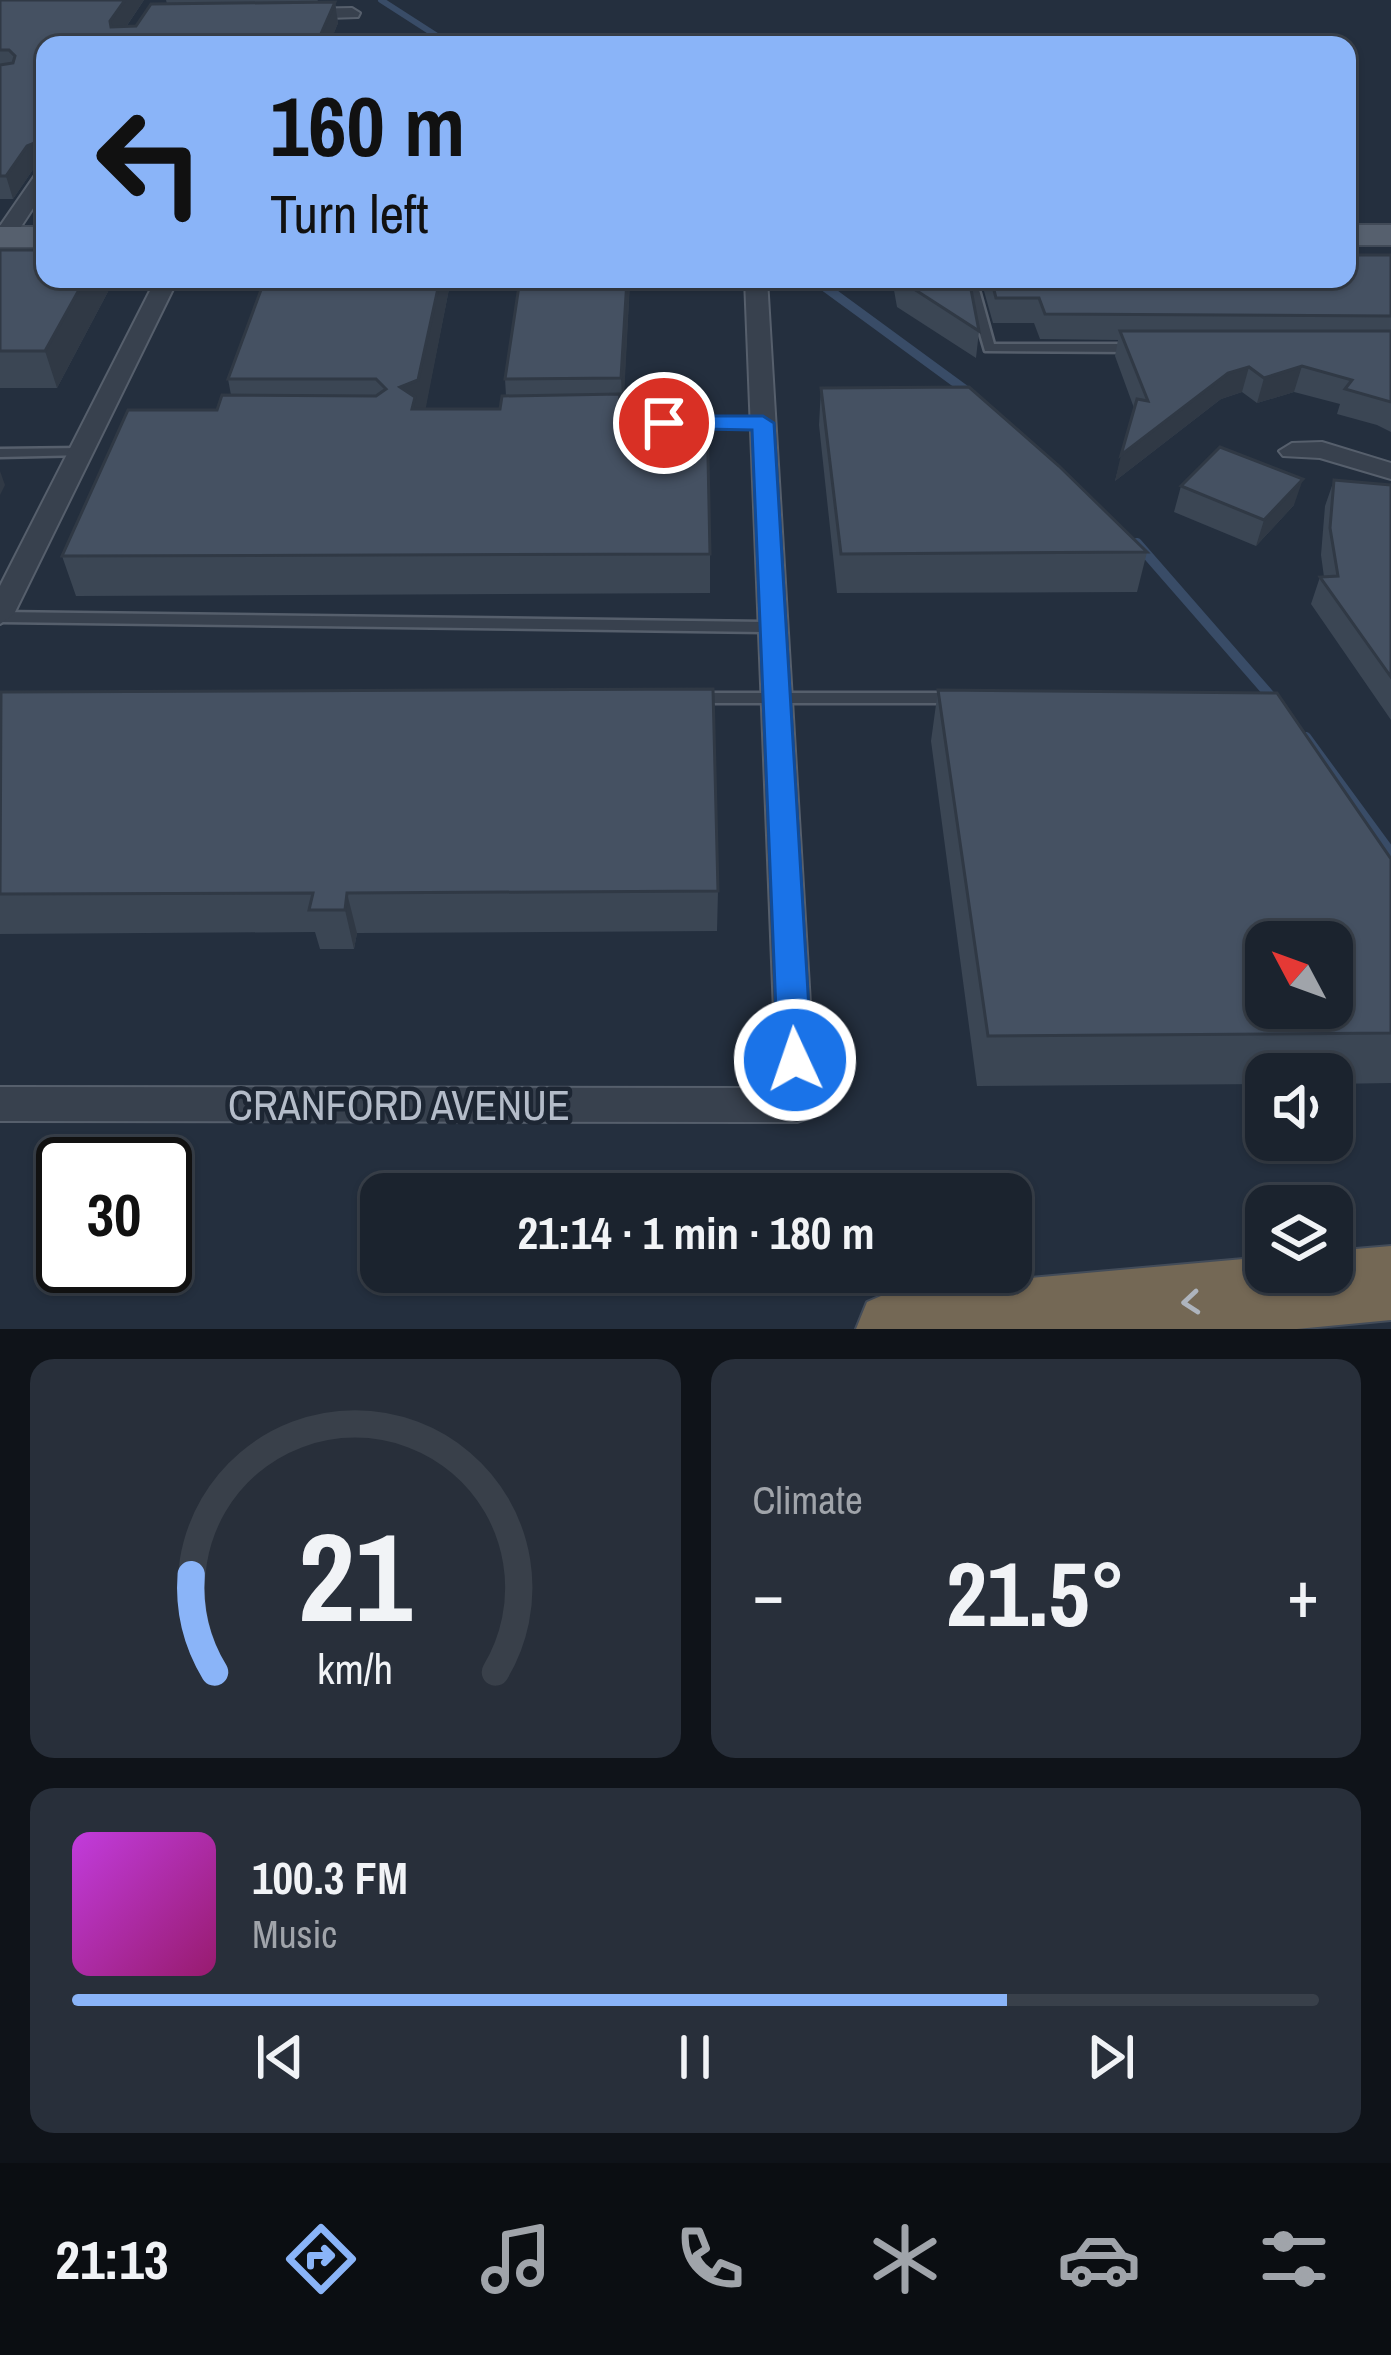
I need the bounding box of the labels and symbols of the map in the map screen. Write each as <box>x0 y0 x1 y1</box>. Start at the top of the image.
pin <box>613 372 715 474</box>
north arrow <box>1245 921 1353 1029</box>
position arrow <box>732 997 858 1123</box>
street label: CRANFORD AVENUE <box>228 1077 570 1133</box>
speed limit sign: 30 <box>36 1137 192 1293</box>
one-way arrow <box>1181 1288 1200 1314</box>

